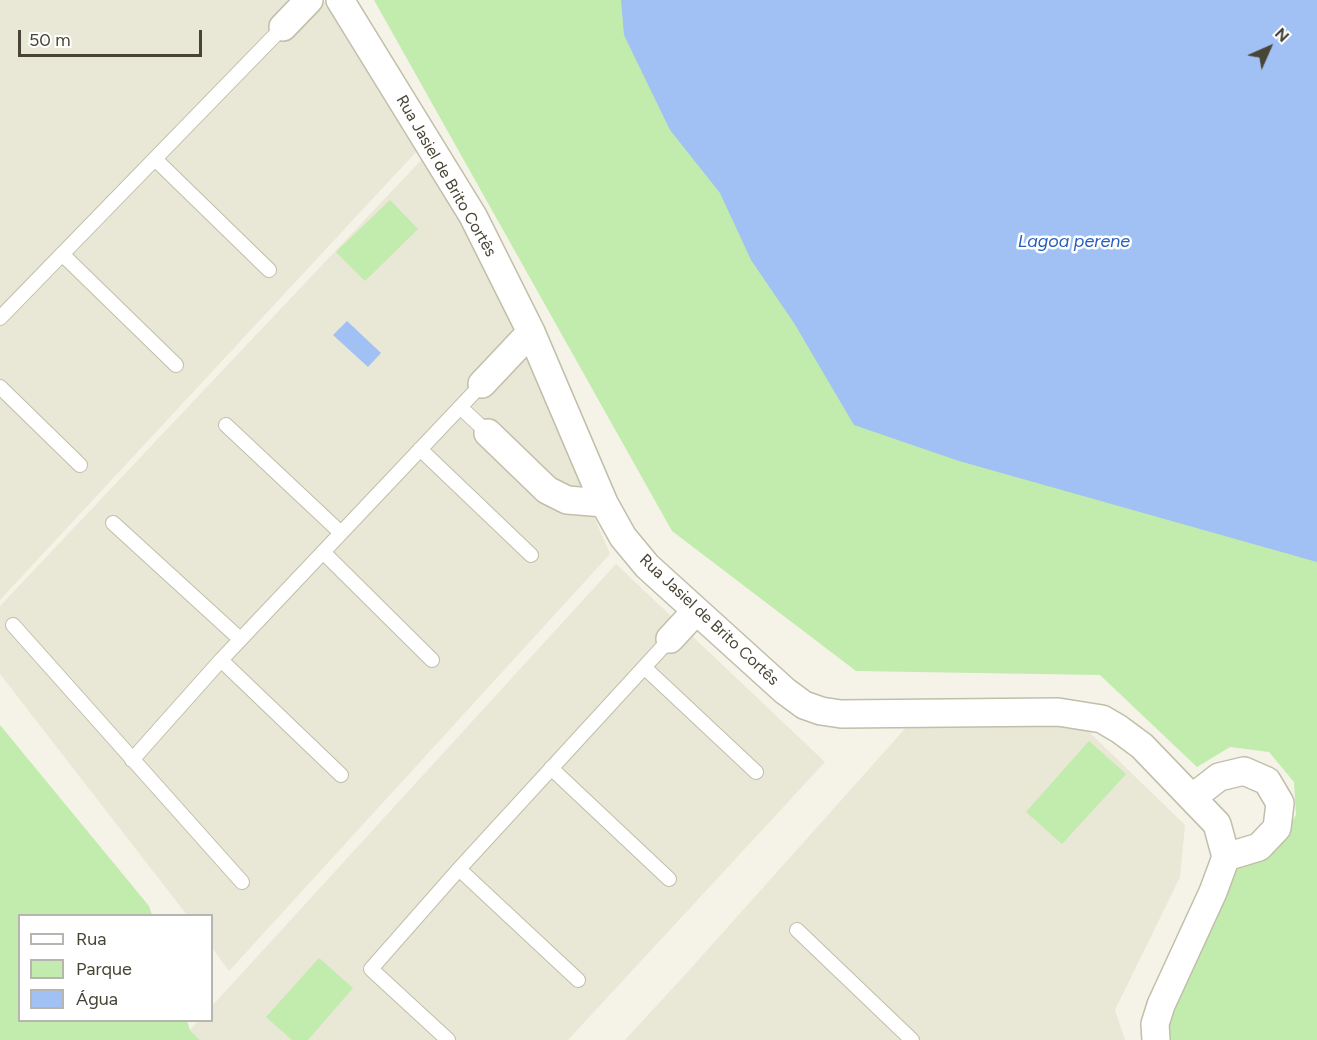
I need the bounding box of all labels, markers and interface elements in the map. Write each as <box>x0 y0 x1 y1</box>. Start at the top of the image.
scale bar <box>21 18 206 56</box>
north arrow <box>1239 18 1299 78</box>
text: N <box>1271 24 1293 46</box>
text: 50 m <box>29 29 71 51</box>
street label: Rua Jasiel de Brito Cortês <box>392 92 500 260</box>
water label: Lagoa perene <box>1018 231 1130 253</box>
street label: Rua Jasiel de Brito Cortês <box>635 550 783 690</box>
legend <box>18 914 213 1022</box>
text: Rua <box>76 928 107 950</box>
text: Parque <box>76 958 132 980</box>
text: Água <box>76 988 118 1010</box>

